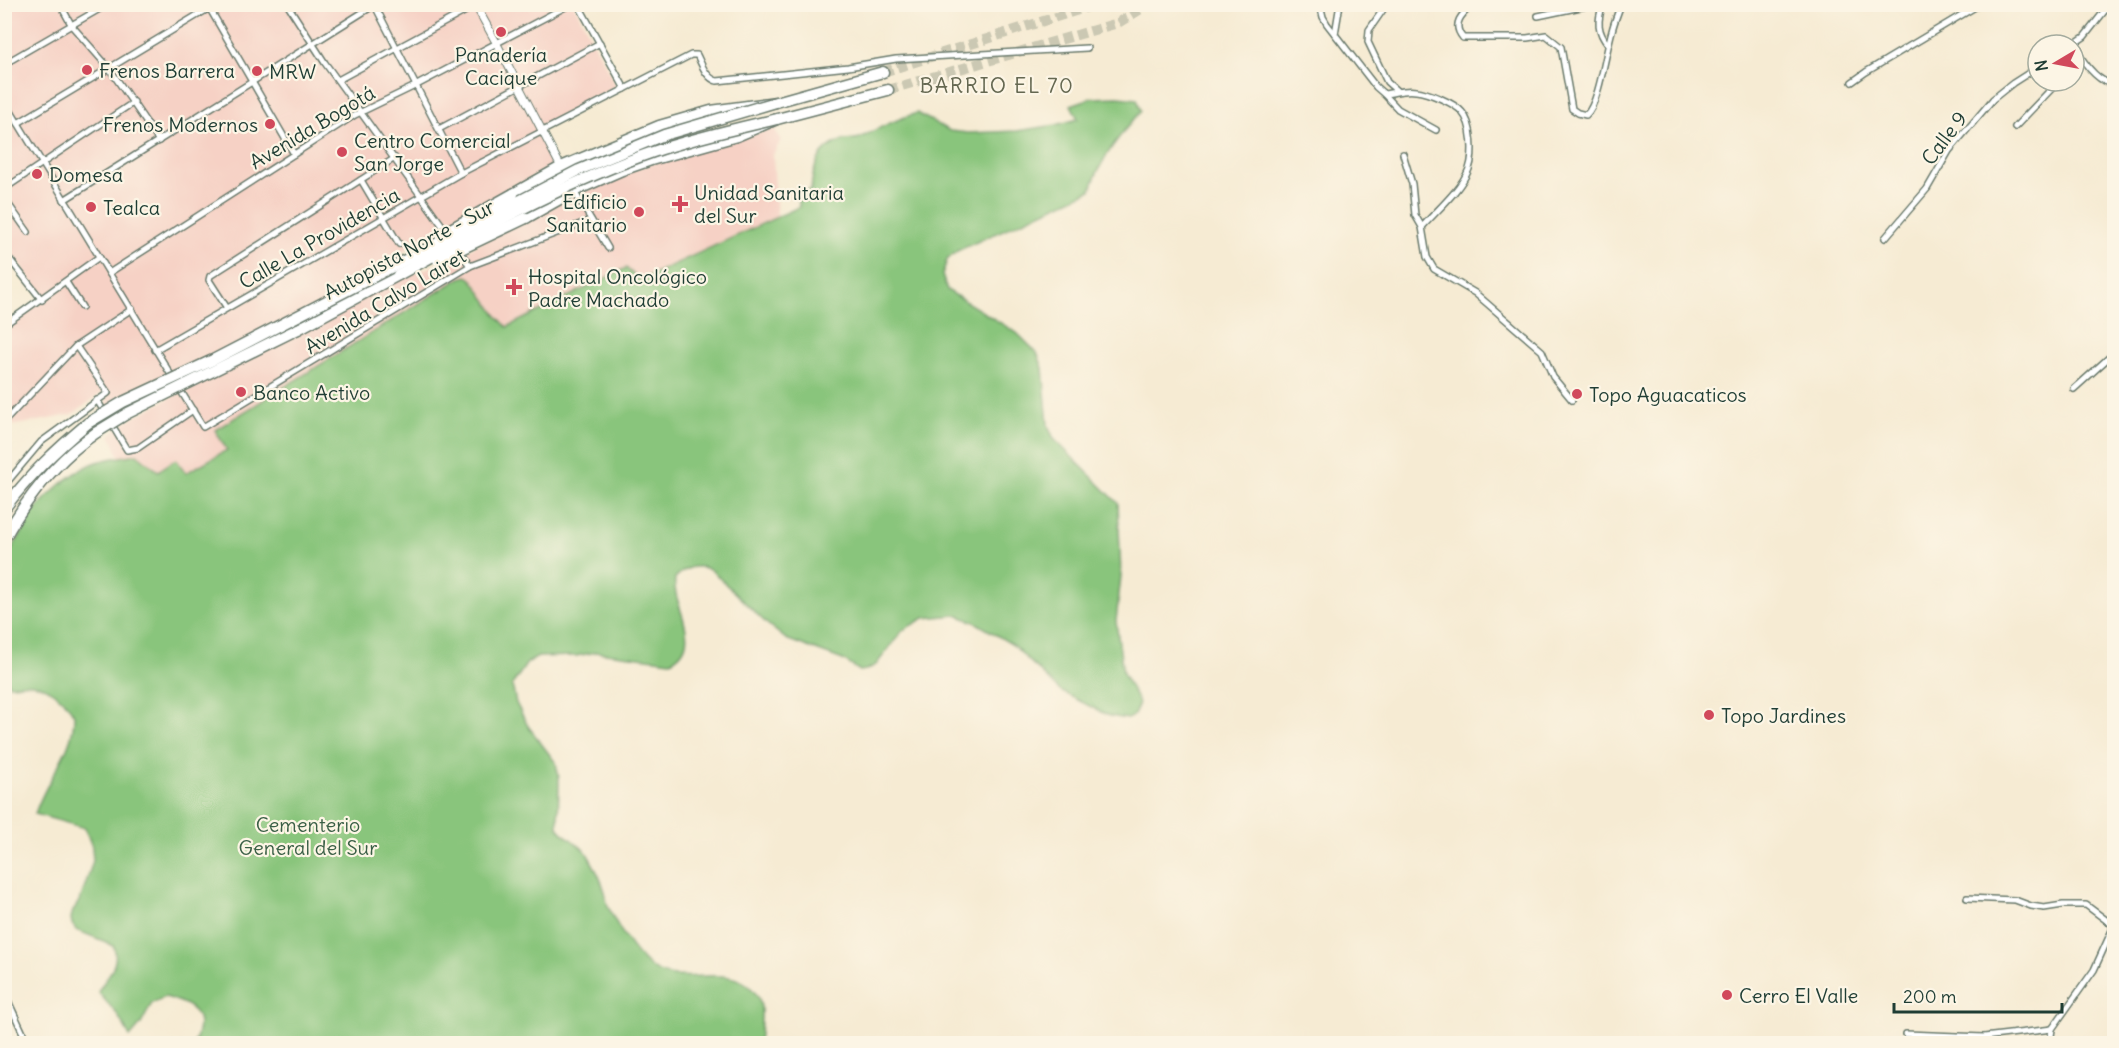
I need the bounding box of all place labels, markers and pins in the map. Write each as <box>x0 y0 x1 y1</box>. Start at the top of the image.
marker: Panadería Cacique <box>494 25 508 39</box>
place label: Panadería Cacique <box>455 42 547 90</box>
place label: Frenos Barrera <box>99 58 235 83</box>
place label: MRW <box>269 59 316 84</box>
marker: Frenos Barrera <box>80 63 94 77</box>
marker: MRW <box>250 64 264 78</box>
place label: Frenos Modernos <box>103 112 258 137</box>
marker: Frenos Modernos <box>263 117 277 131</box>
place label: Centro Comercial San Jorge <box>354 128 511 176</box>
marker: Centro Comercial San Jorge <box>335 145 349 159</box>
place label: Domesa <box>49 162 123 187</box>
marker: Domesa <box>30 167 44 181</box>
place label: Unidad Sanitaria del Sur <box>694 180 844 228</box>
place label: Edificio Sanitario <box>546 189 627 237</box>
place label: Tealca <box>103 195 160 220</box>
marker: Unidad Sanitaria del Sur <box>671 195 689 213</box>
marker: Tealca <box>84 200 98 214</box>
marker: Edificio Sanitario <box>632 205 646 219</box>
place label: Hospital Oncológico Padre Machado <box>528 264 707 312</box>
marker: Hospital Oncológico Padre Machado <box>505 278 523 296</box>
place label: Banco Activo <box>253 380 370 405</box>
place label: Topo Aguacaticos <box>1589 382 1747 407</box>
marker: Banco Activo <box>234 385 248 399</box>
marker: Topo Aguacaticos <box>1570 387 1584 401</box>
place label: Topo Jardines <box>1721 703 1846 728</box>
marker: Topo Jardines <box>1702 708 1716 722</box>
place label: Cerro El Valle <box>1739 983 1858 1008</box>
marker: Cerro El Valle <box>1720 988 1734 1002</box>

